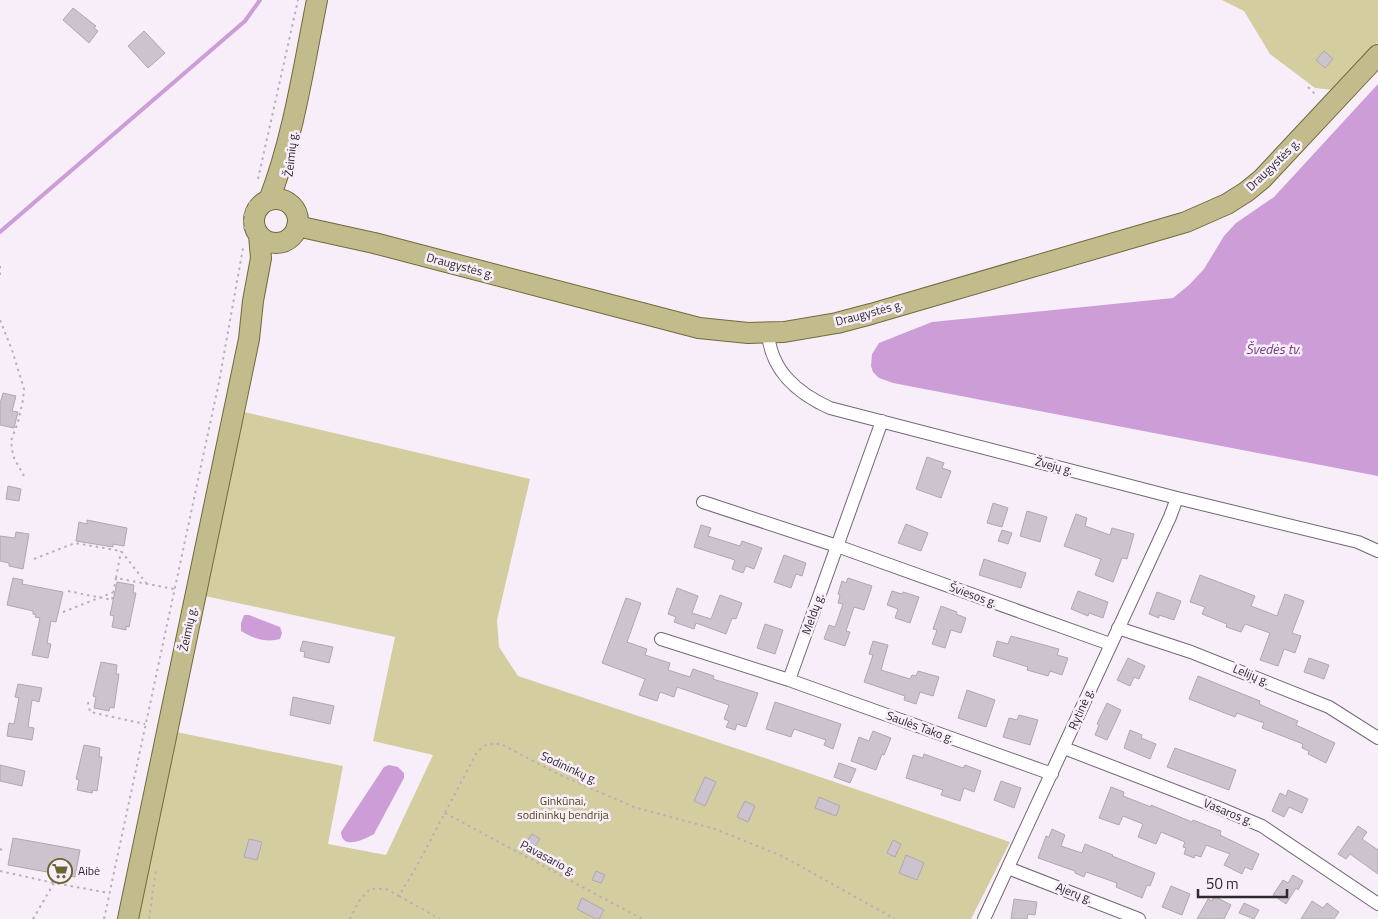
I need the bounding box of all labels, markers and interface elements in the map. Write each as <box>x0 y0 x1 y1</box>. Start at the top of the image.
street label: Žeimių g. <box>279 130 302 178</box>
street label: Draugystės g. <box>1241 134 1304 195</box>
street label: Draugystės g. <box>424 247 496 284</box>
street label: Draugystės g. <box>833 294 905 331</box>
water label: Švedės tv. <box>1246 338 1301 359</box>
street label: Žvejų g. <box>1033 451 1075 480</box>
street label: Šviesos g. <box>947 577 1000 612</box>
street label: Meldų g. <box>796 590 829 637</box>
street label: Žeimių g. <box>173 605 202 653</box>
street label: Lelijų g. <box>1230 659 1272 690</box>
street label: Rytinė g. <box>1063 685 1098 733</box>
street label: Saulės Tako g. <box>884 706 957 748</box>
street label: Sodininkų g. <box>538 746 601 789</box>
park label: Ginkūnai, sodininkų bendrija <box>517 791 609 824</box>
street label: Vasaros g. <box>1201 793 1256 830</box>
street label: Pavasario g. <box>517 835 580 880</box>
supermarket icon: Aibė <box>47 858 73 884</box>
place label: Aibė <box>78 861 100 880</box>
scale bar <box>1198 866 1287 898</box>
text: 50 m <box>1206 872 1239 895</box>
street label: Ajerų g. <box>1053 877 1095 908</box>

